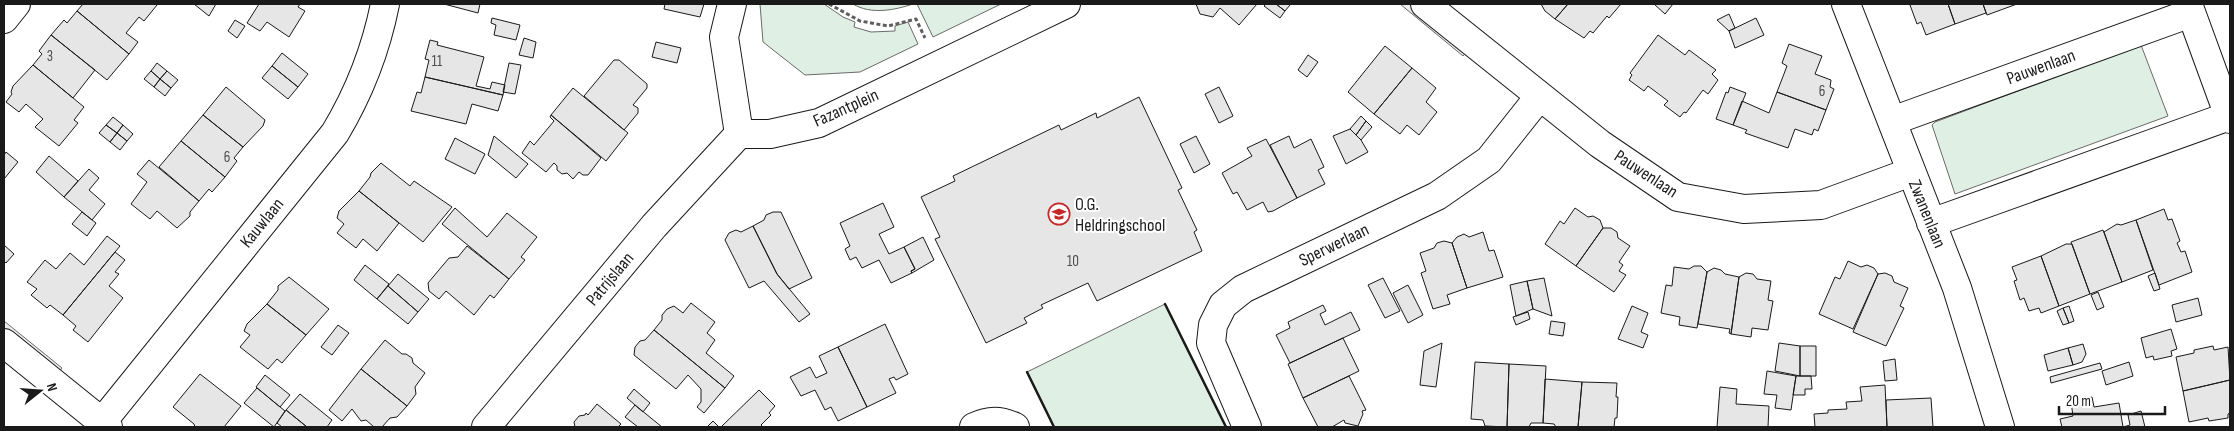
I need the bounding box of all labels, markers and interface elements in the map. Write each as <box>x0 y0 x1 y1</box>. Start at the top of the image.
street label: Pauwenlaan <box>2004 45 2078 89</box>
house number: 3 <box>47 47 53 66</box>
house number: 11 <box>432 52 443 71</box>
house number: 6 <box>1819 82 1825 101</box>
street label: Fazantplein <box>810 84 882 132</box>
street label: Pauwenlaan <box>1610 146 1682 202</box>
house number: 6 <box>224 148 230 167</box>
street label: Zwanenlaan <box>1904 177 1950 251</box>
street label: Kauwlaan <box>236 194 288 252</box>
place label: O.G. Heldringschool <box>1075 194 1165 236</box>
school or university icon: O.G. Heldringschool <box>1047 202 1071 226</box>
street label: Sperwerlaan <box>1296 219 1372 271</box>
street label: Patrijslaan <box>582 248 638 310</box>
house number: 10 <box>1067 252 1079 271</box>
north arrow <box>15 366 65 416</box>
text: N <box>43 381 61 393</box>
scale bar <box>2059 384 2165 416</box>
text: 20 m <box>2066 392 2091 411</box>

